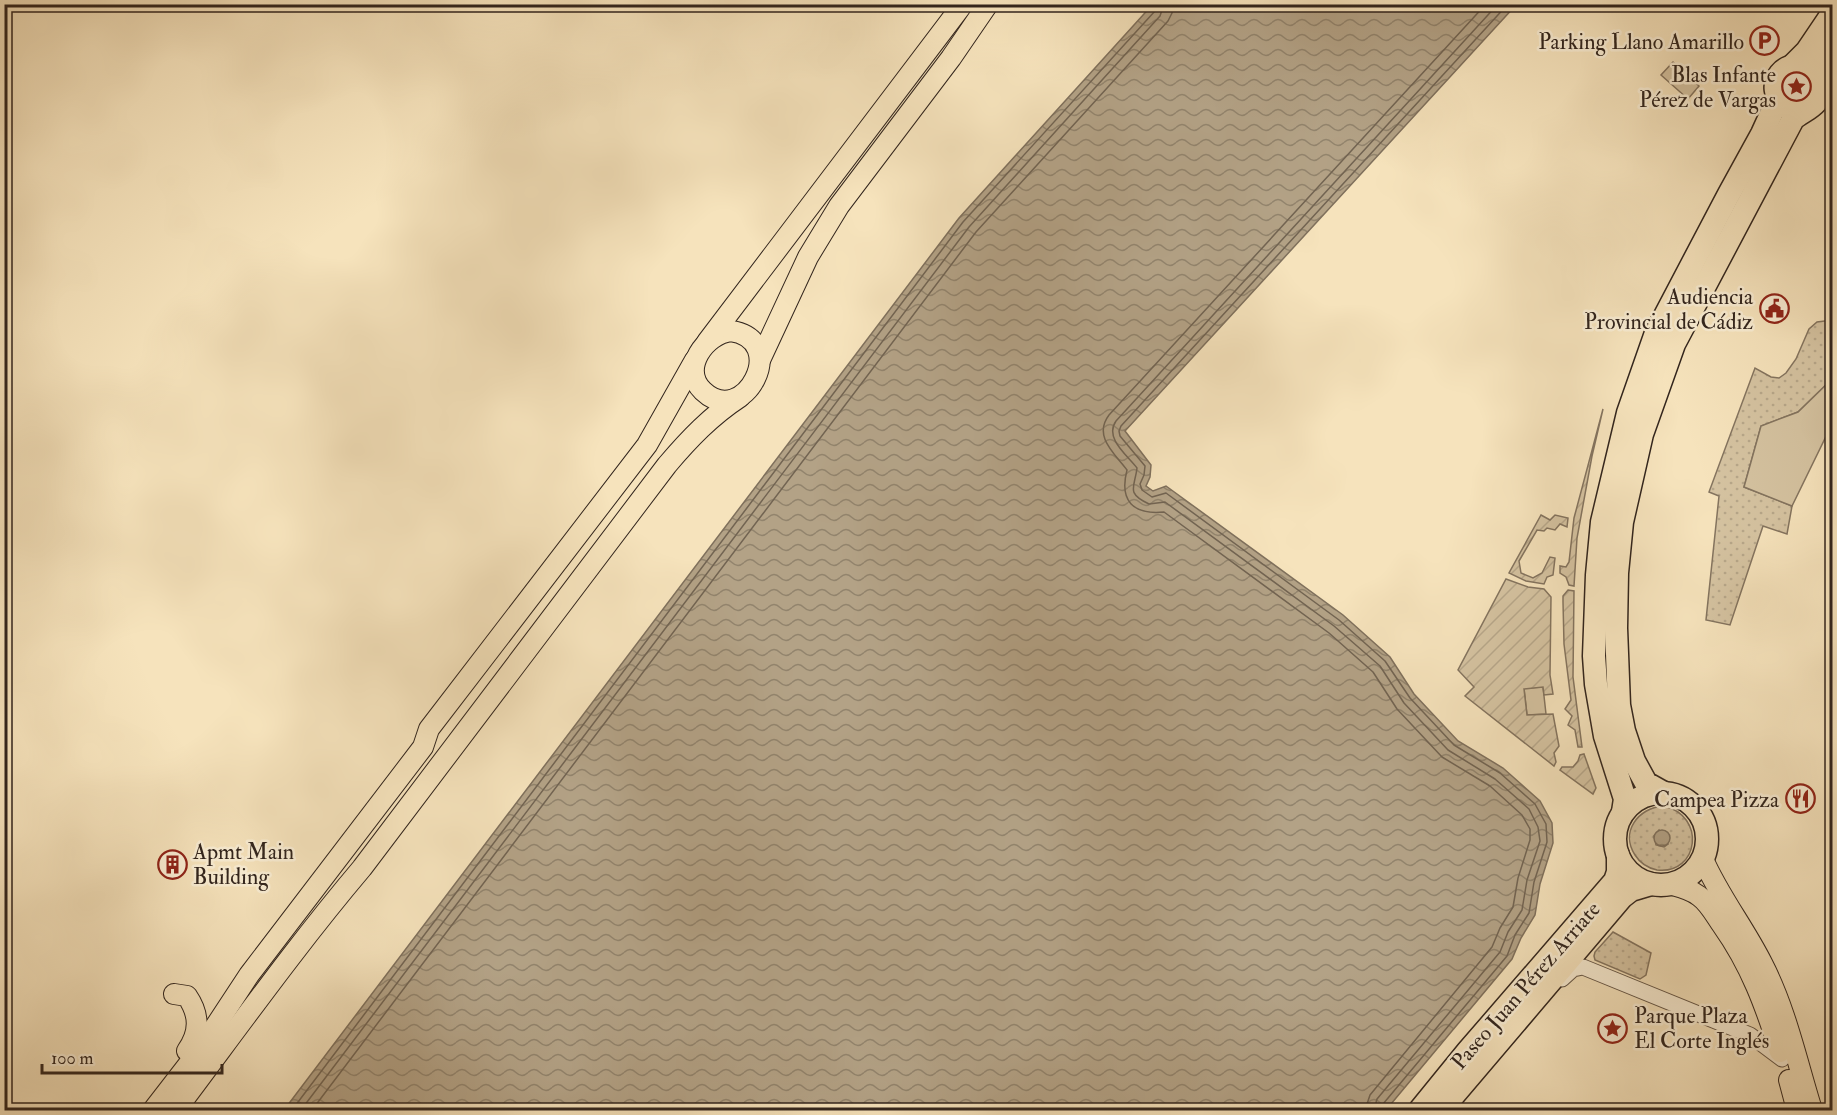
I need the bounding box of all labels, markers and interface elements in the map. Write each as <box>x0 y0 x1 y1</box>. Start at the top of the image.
parking icon: Parking Llano Amarillo <box>1749 25 1781 57</box>
place label: Parking Llano Amarillo <box>1538 28 1744 56</box>
place label: Blas Infante Pérez de Vargas <box>1639 61 1776 114</box>
place icon: Blas Infante Pérez de Vargas <box>1781 71 1813 103</box>
place label: Audiencia Provincial de Cádiz <box>1584 283 1754 336</box>
public building icon: Audiencia Provincial de Cádiz <box>1758 293 1790 325</box>
restaurant icon: Campea Pizza <box>1784 783 1816 815</box>
place label: Campea Pizza <box>1654 786 1780 815</box>
place label: Apmt Main Building <box>192 838 294 891</box>
building icon: Apmt Main Building <box>156 848 188 880</box>
street label: Paseo Juan Pérez Arriate <box>1445 896 1606 1076</box>
place label: Parque Plaza El Corte Inglés <box>1634 1002 1769 1055</box>
place icon: Parque Plaza El Corte Inglés <box>1597 1012 1629 1044</box>
scale bar <box>42 1037 222 1075</box>
text: 100 m <box>51 1047 94 1070</box>

